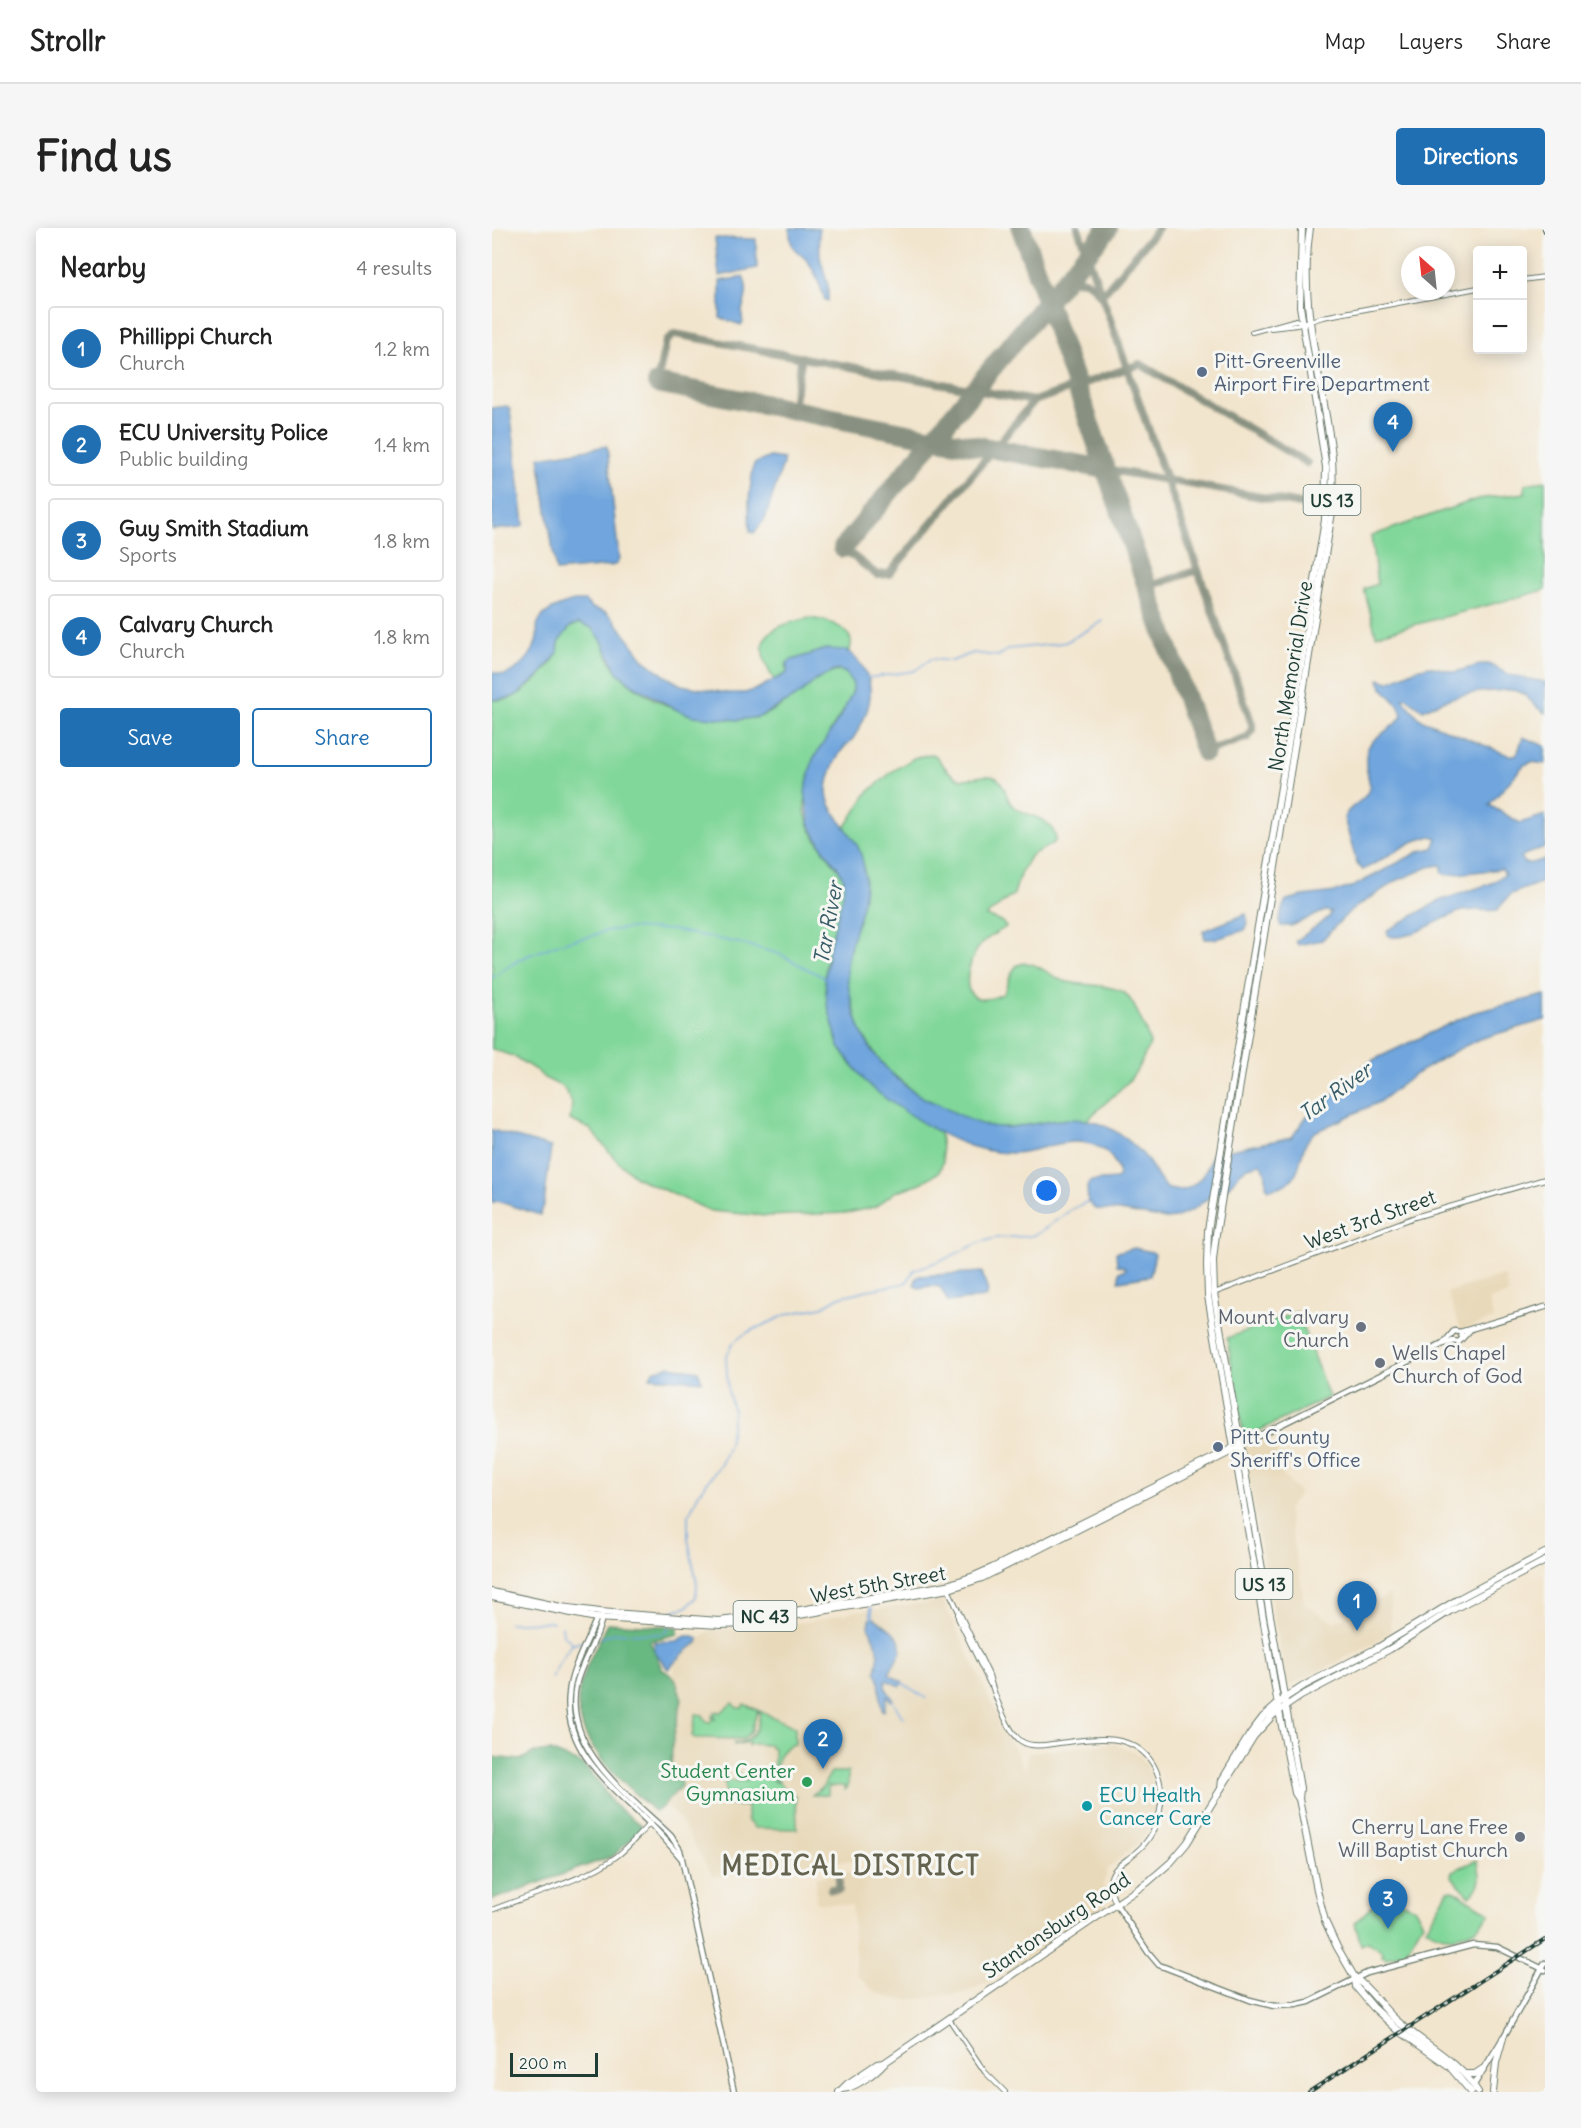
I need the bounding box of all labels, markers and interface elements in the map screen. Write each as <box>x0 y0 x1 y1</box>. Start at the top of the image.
text: Strollr <box>30 23 105 59</box>
text: Map <box>1325 28 1365 55</box>
text: Layers <box>1398 28 1463 55</box>
text: Share <box>1496 28 1551 55</box>
button: Directions <box>1396 128 1545 185</box>
text: Find us <box>36 130 172 182</box>
north arrow <box>1401 246 1455 300</box>
map controls <box>1473 246 1527 354</box>
button: + <box>1473 246 1527 300</box>
text: Nearby <box>60 251 146 284</box>
text: 4 results <box>356 255 432 280</box>
button: − <box>1473 300 1527 354</box>
text: Phillippi Church <box>119 322 272 350</box>
text: 1 <box>78 336 85 361</box>
text: 1.2 km <box>374 336 430 361</box>
place label: Pitt-Greenville Airport Fire Department <box>1214 348 1430 396</box>
text: Church <box>119 350 185 375</box>
marker: Pitt-Greenville Airport Fire Department <box>1195 365 1209 379</box>
pin: 4 <box>1374 402 1412 452</box>
text: ECU University Police <box>119 418 328 446</box>
text: 2 <box>76 432 87 457</box>
text: 1.4 km <box>374 432 430 457</box>
text: Public building <box>119 446 248 471</box>
road number: US 13 <box>1304 485 1360 515</box>
text: Guy Smith Stadium <box>119 514 309 542</box>
text: 3 <box>76 528 87 553</box>
text: 1.8 km <box>374 528 430 553</box>
text: Sports <box>119 542 177 567</box>
street label: North Memorial Drive <box>1263 579 1317 773</box>
text: Calvary Church <box>119 610 273 638</box>
text: 4 <box>76 624 87 649</box>
text: 1.8 km <box>374 624 430 649</box>
text: Church <box>119 638 185 663</box>
button: Save <box>60 708 240 767</box>
button: Share <box>252 708 432 767</box>
water label: Tar River <box>807 877 849 966</box>
water label: Tar River <box>1293 1055 1379 1127</box>
your location <box>1032 1176 1061 1205</box>
street label: West 3rd Street <box>1301 1184 1439 1254</box>
place label: Mount Calvary Church <box>1218 1304 1349 1352</box>
marker: Mount Calvary Church <box>1354 1320 1368 1334</box>
place label: Wells Chapel Church of God <box>1392 1340 1523 1388</box>
marker: Wells Chapel Church of God <box>1373 1356 1387 1370</box>
place label: Pitt County Sheriff's Office <box>1230 1424 1360 1472</box>
marker: Pitt County Sheriff's Office <box>1211 1440 1225 1454</box>
street label: West 5th Street <box>808 1560 948 1608</box>
road number: US 13 <box>1236 1569 1292 1599</box>
pin: 1 <box>1338 1582 1376 1631</box>
road number: NC 43 <box>734 1601 796 1631</box>
pin: 2 <box>804 1720 842 1769</box>
place label: Student Center Gymnasium <box>660 1758 795 1806</box>
marker: Student Center Gymnasium <box>800 1775 814 1789</box>
place label: ECU Health Cancer Care <box>1099 1782 1211 1830</box>
marker: ECU Health Cancer Care <box>1080 1799 1094 1813</box>
place label: Cherry Lane Free Will Baptist Church <box>1338 1814 1508 1862</box>
marker: Cherry Lane Free Will Baptist Church <box>1513 1830 1527 1844</box>
district label: MEDICAL DISTRICT <box>722 1849 980 1882</box>
street label: Stantonsburg Road <box>978 1866 1135 1984</box>
pin: 3 <box>1368 1880 1408 1929</box>
scale bar <box>510 2050 598 2078</box>
text: 200 m <box>519 2053 567 2073</box>

